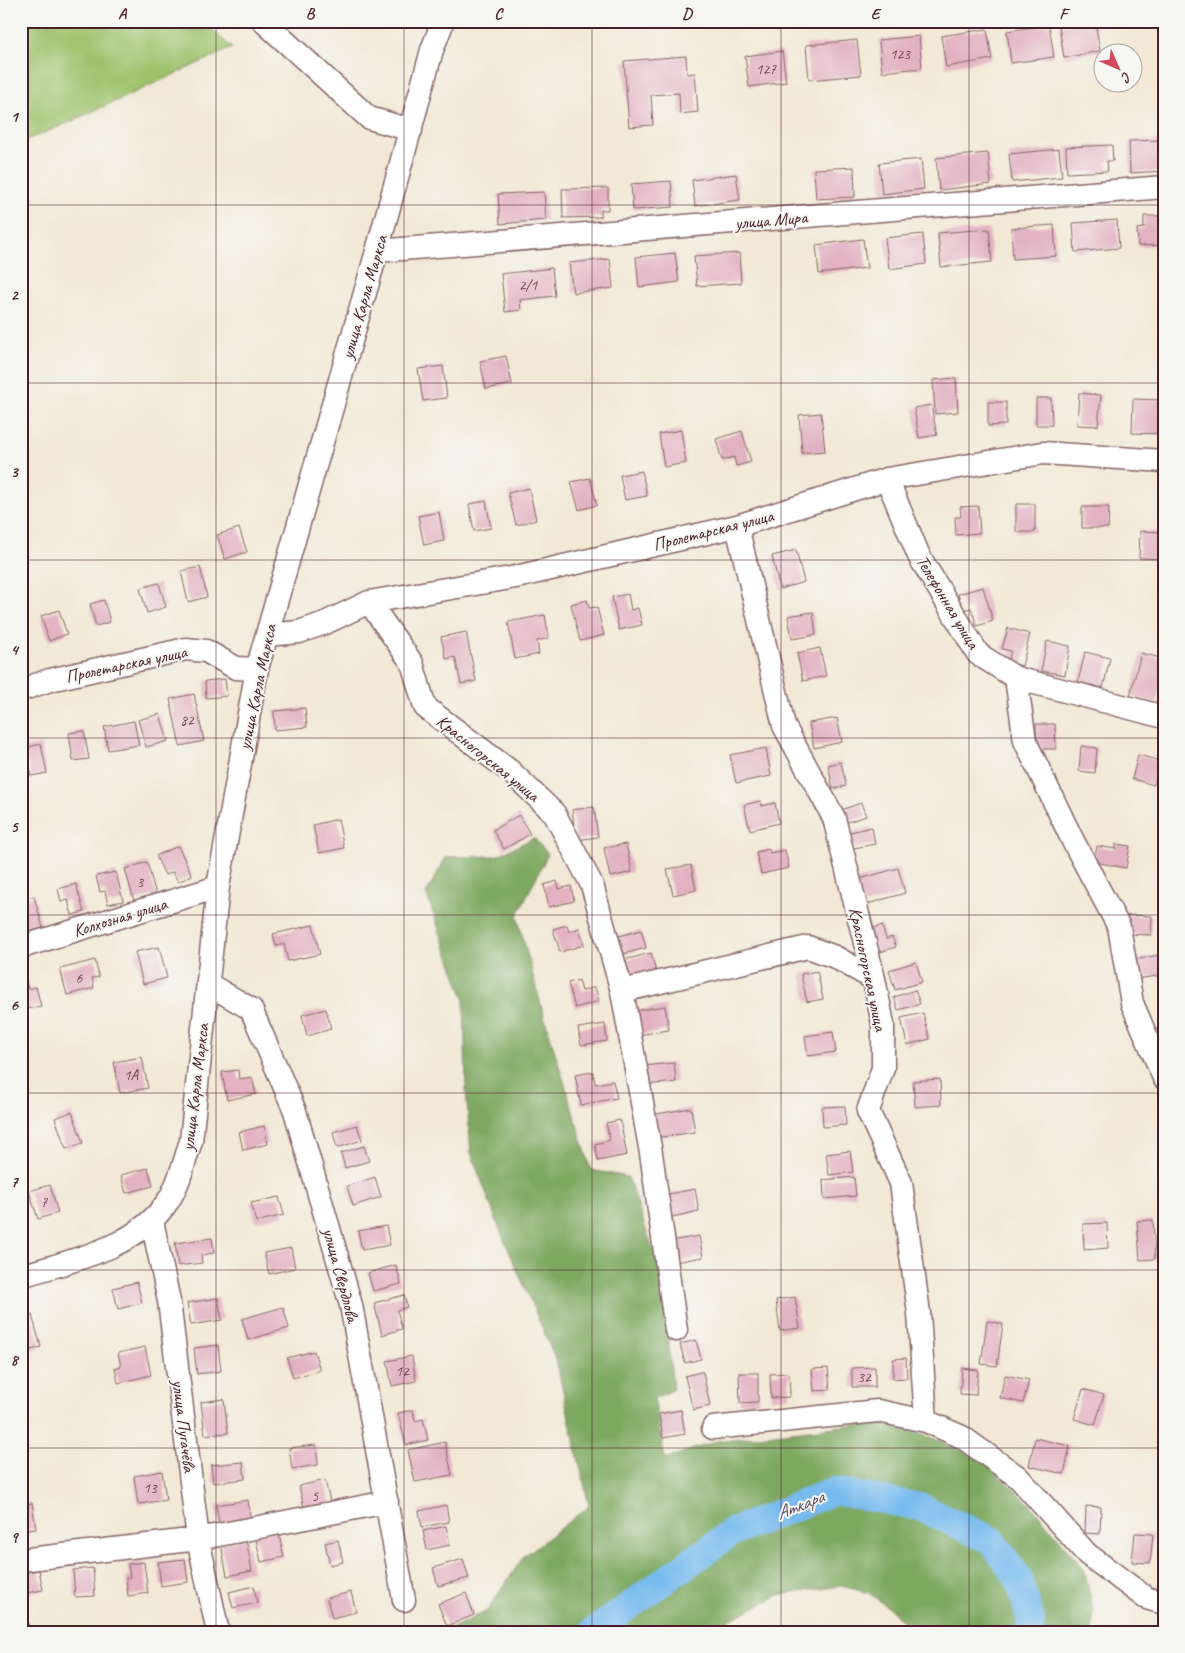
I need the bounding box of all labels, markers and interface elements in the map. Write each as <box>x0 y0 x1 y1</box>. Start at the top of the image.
text: A <box>118 4 128 24</box>
text: B <box>306 4 316 24</box>
text: C <box>494 4 504 24</box>
text: D <box>682 4 693 24</box>
text: E <box>871 4 882 24</box>
text: F <box>1059 4 1070 24</box>
north arrow <box>1092 42 1142 92</box>
house number: 123 <box>890 45 911 64</box>
house number: 127 <box>756 60 777 79</box>
text: С <box>1117 68 1135 87</box>
text: 1 <box>10 107 19 127</box>
street label: улица Мира <box>733 206 810 234</box>
street label: улица Карла Маркса <box>336 231 392 362</box>
house number: 2/1 <box>519 276 538 295</box>
text: 2 <box>10 285 19 305</box>
text: 3 <box>10 462 19 482</box>
street label: Пролетарская улица <box>651 504 777 556</box>
street label: Телефонная улица <box>912 551 985 654</box>
street label: улица Карла Маркса <box>233 621 281 753</box>
text: 4 <box>10 640 19 660</box>
street label: Пролетарская улица <box>64 640 190 688</box>
street label: Красногорская улица <box>432 710 545 807</box>
house number: 82 <box>180 711 195 730</box>
text: 5 <box>11 817 20 837</box>
house number: 3 <box>137 873 145 892</box>
street label: Колхозная улица <box>71 892 171 942</box>
street label: Красногорская улица <box>844 905 892 1035</box>
house number: 6 <box>76 969 84 988</box>
text: 6 <box>10 995 19 1015</box>
street label: улица Карла Маркса <box>176 1021 214 1153</box>
house number: 1А <box>124 1066 140 1085</box>
text: 7 <box>10 1172 19 1192</box>
house number: 7 <box>41 1193 49 1212</box>
street label: улица Свердлова <box>318 1225 365 1326</box>
text: 8 <box>10 1350 19 1370</box>
house number: 12 <box>395 1362 410 1381</box>
house number: 32 <box>857 1368 872 1387</box>
street label: улица Пугачёва <box>167 1378 201 1475</box>
house number: 13 <box>143 1479 158 1498</box>
water label: Аткара <box>773 1484 830 1525</box>
house number: 5 <box>312 1487 320 1506</box>
text: 9 <box>10 1527 19 1547</box>

